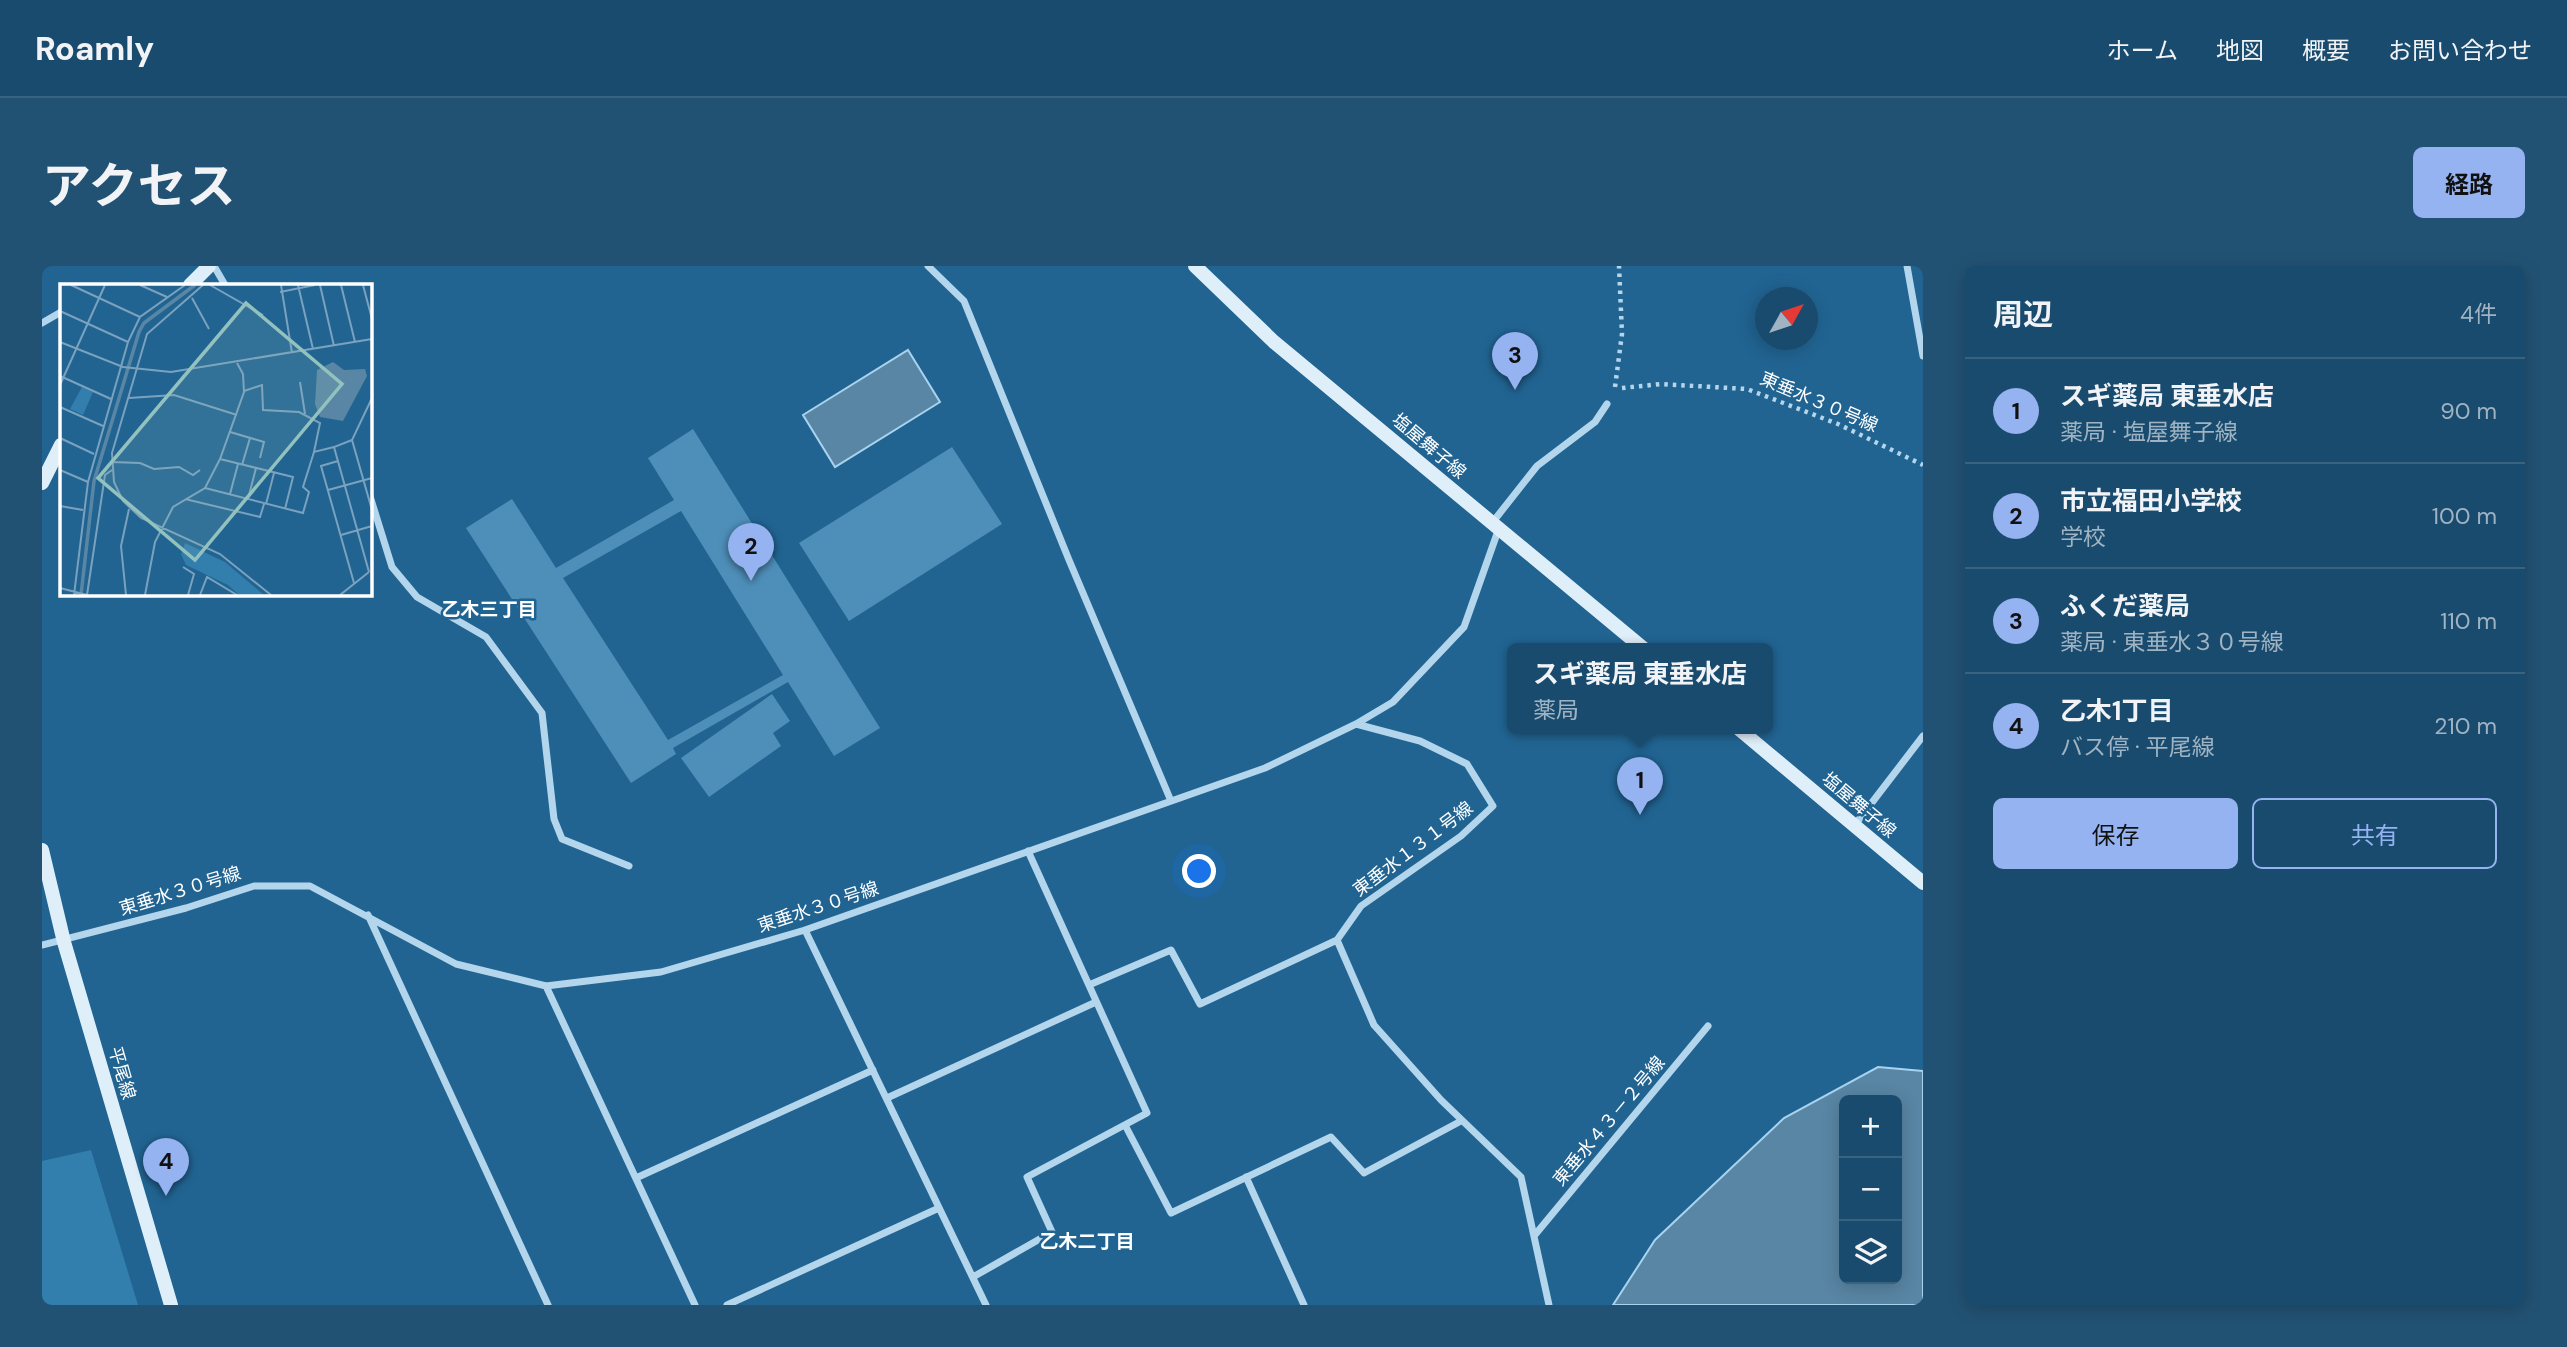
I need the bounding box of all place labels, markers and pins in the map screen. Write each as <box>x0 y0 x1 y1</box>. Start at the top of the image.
pin: 3 <box>1492 332 1538 390</box>
pin: 2 <box>728 523 774 581</box>
pin: 1 <box>1617 757 1663 815</box>
pin: 4 <box>143 1138 189 1196</box>

